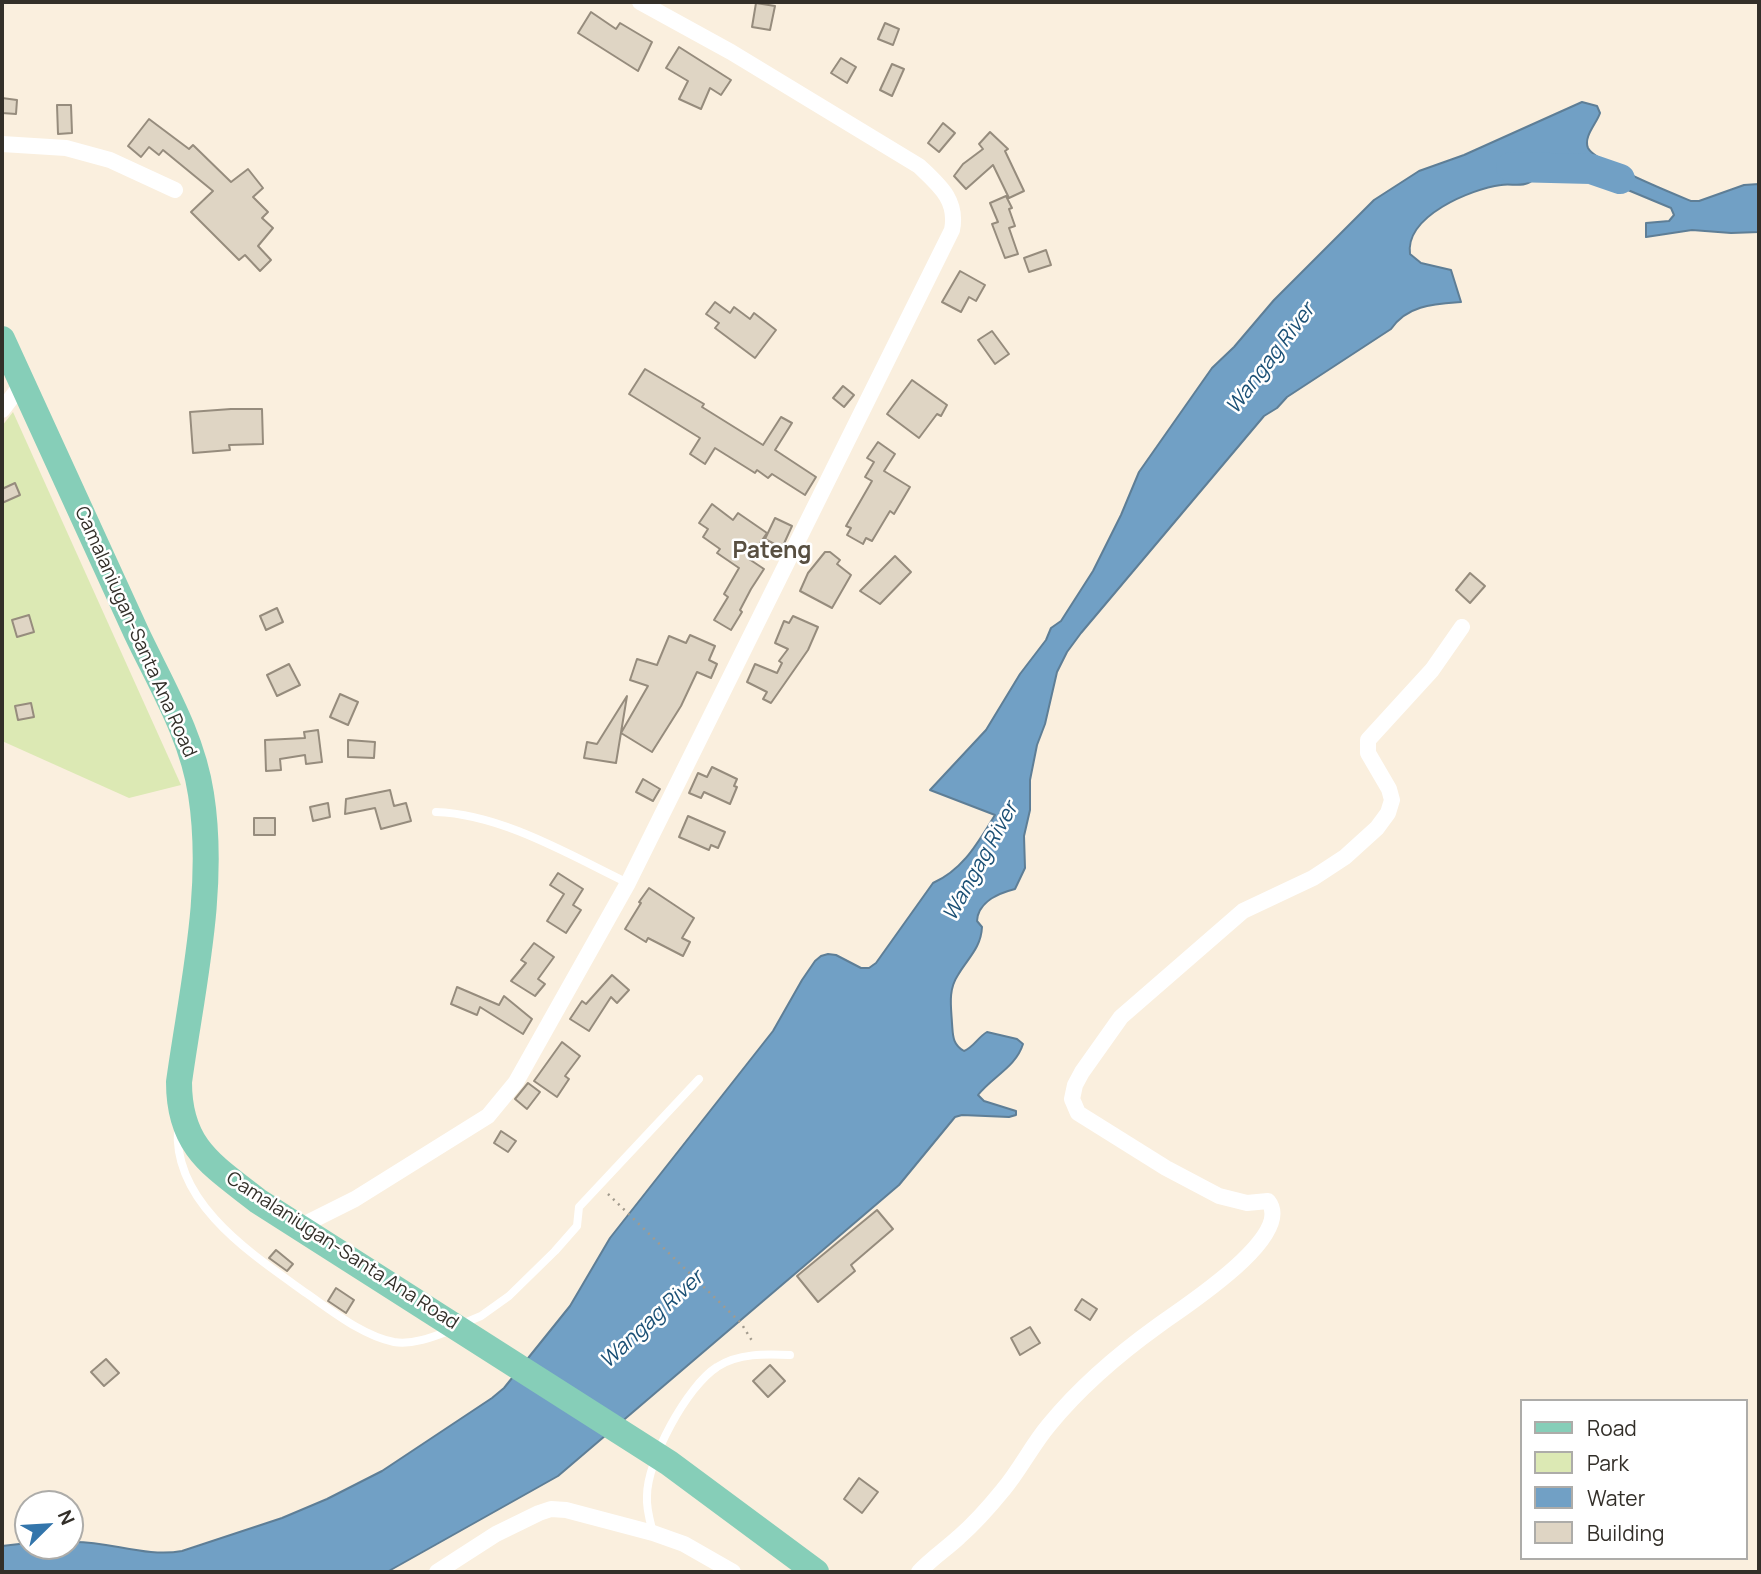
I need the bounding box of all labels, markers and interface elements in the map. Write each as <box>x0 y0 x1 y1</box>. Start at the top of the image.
water label: Wangag River <box>1221 299 1321 419</box>
street label: Camalaniugan-Santa Ana Road <box>69 503 201 761</box>
district label: Pateng <box>732 538 812 566</box>
water label: Wangag River <box>938 798 1024 926</box>
street label: Camalaniugan-Santa Ana Road <box>222 1167 462 1335</box>
water label: Wangag River <box>595 1266 709 1374</box>
legend <box>1520 1399 1747 1560</box>
text: Road <box>1587 1414 1637 1442</box>
text: Park <box>1587 1449 1629 1477</box>
text: Water <box>1587 1484 1645 1512</box>
north arrow <box>14 1490 84 1560</box>
text: N <box>52 1506 81 1529</box>
text: Building <box>1587 1519 1664 1547</box>

